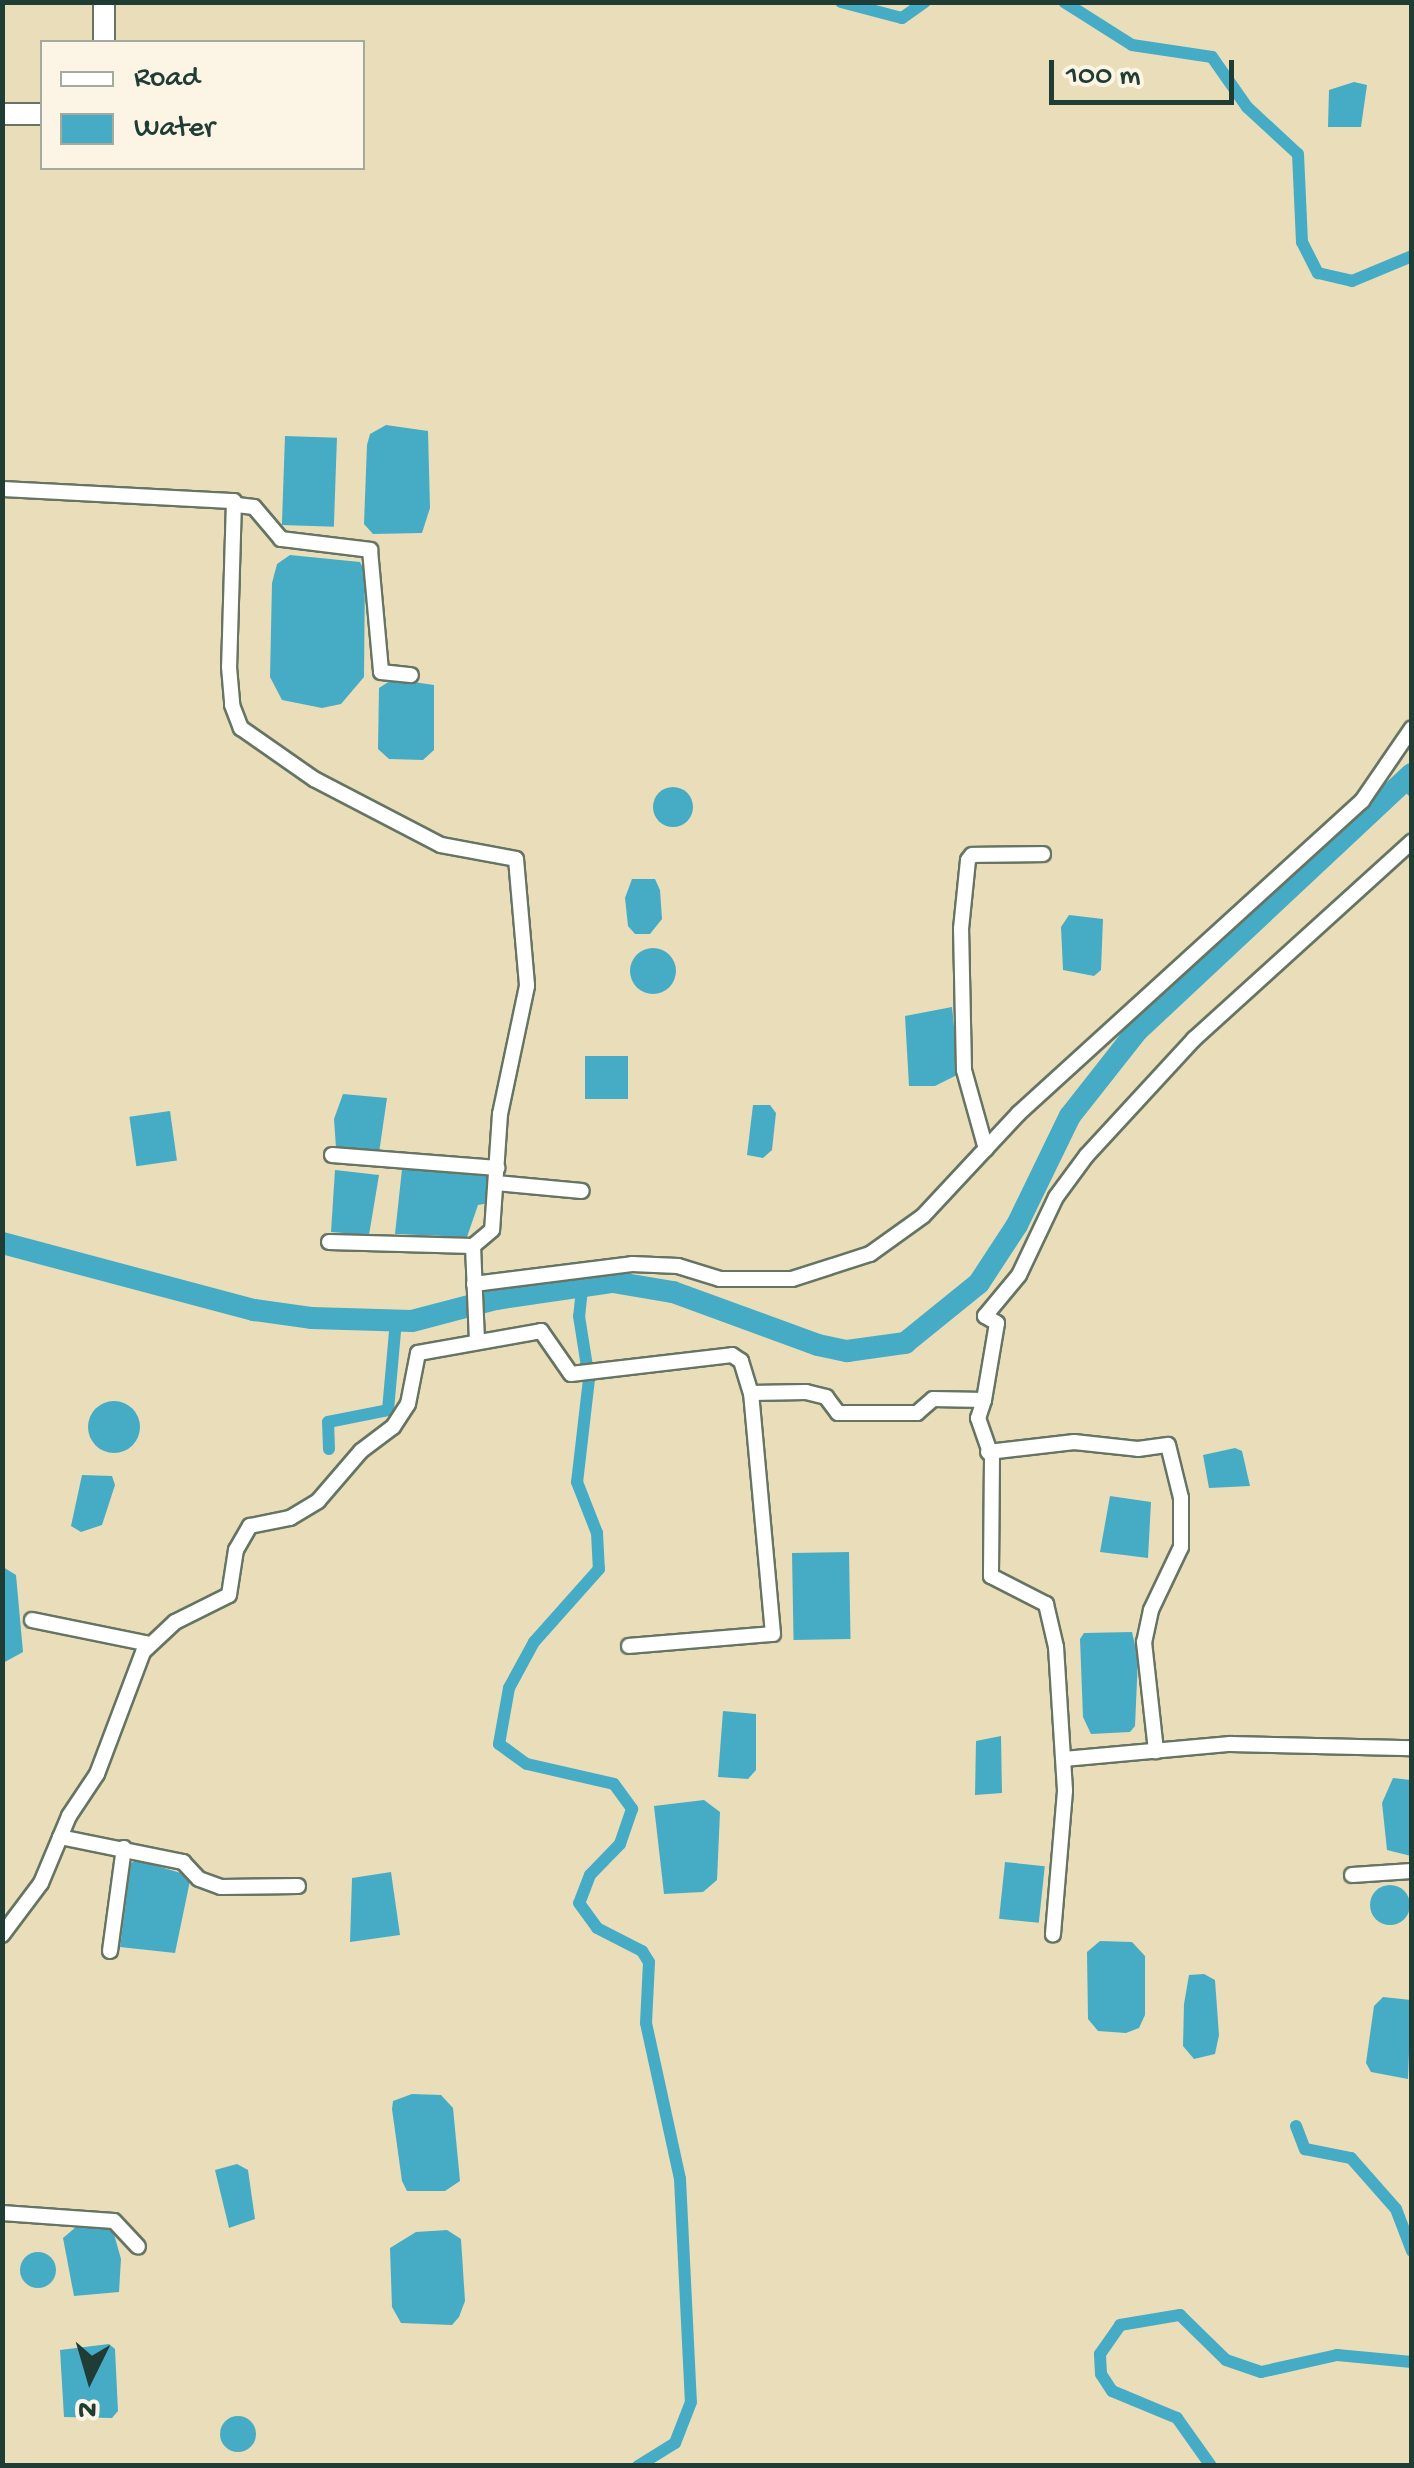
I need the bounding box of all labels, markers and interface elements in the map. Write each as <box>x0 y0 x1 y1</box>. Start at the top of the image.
legend <box>40 40 365 170</box>
scale bar <box>1054 40 1239 102</box>
text: 100 m <box>1066 60 1141 95</box>
text: Road <box>134 62 200 97</box>
text: Water <box>134 112 215 147</box>
north arrow <box>40 2328 140 2428</box>
text: N <box>77 2391 98 2426</box>

